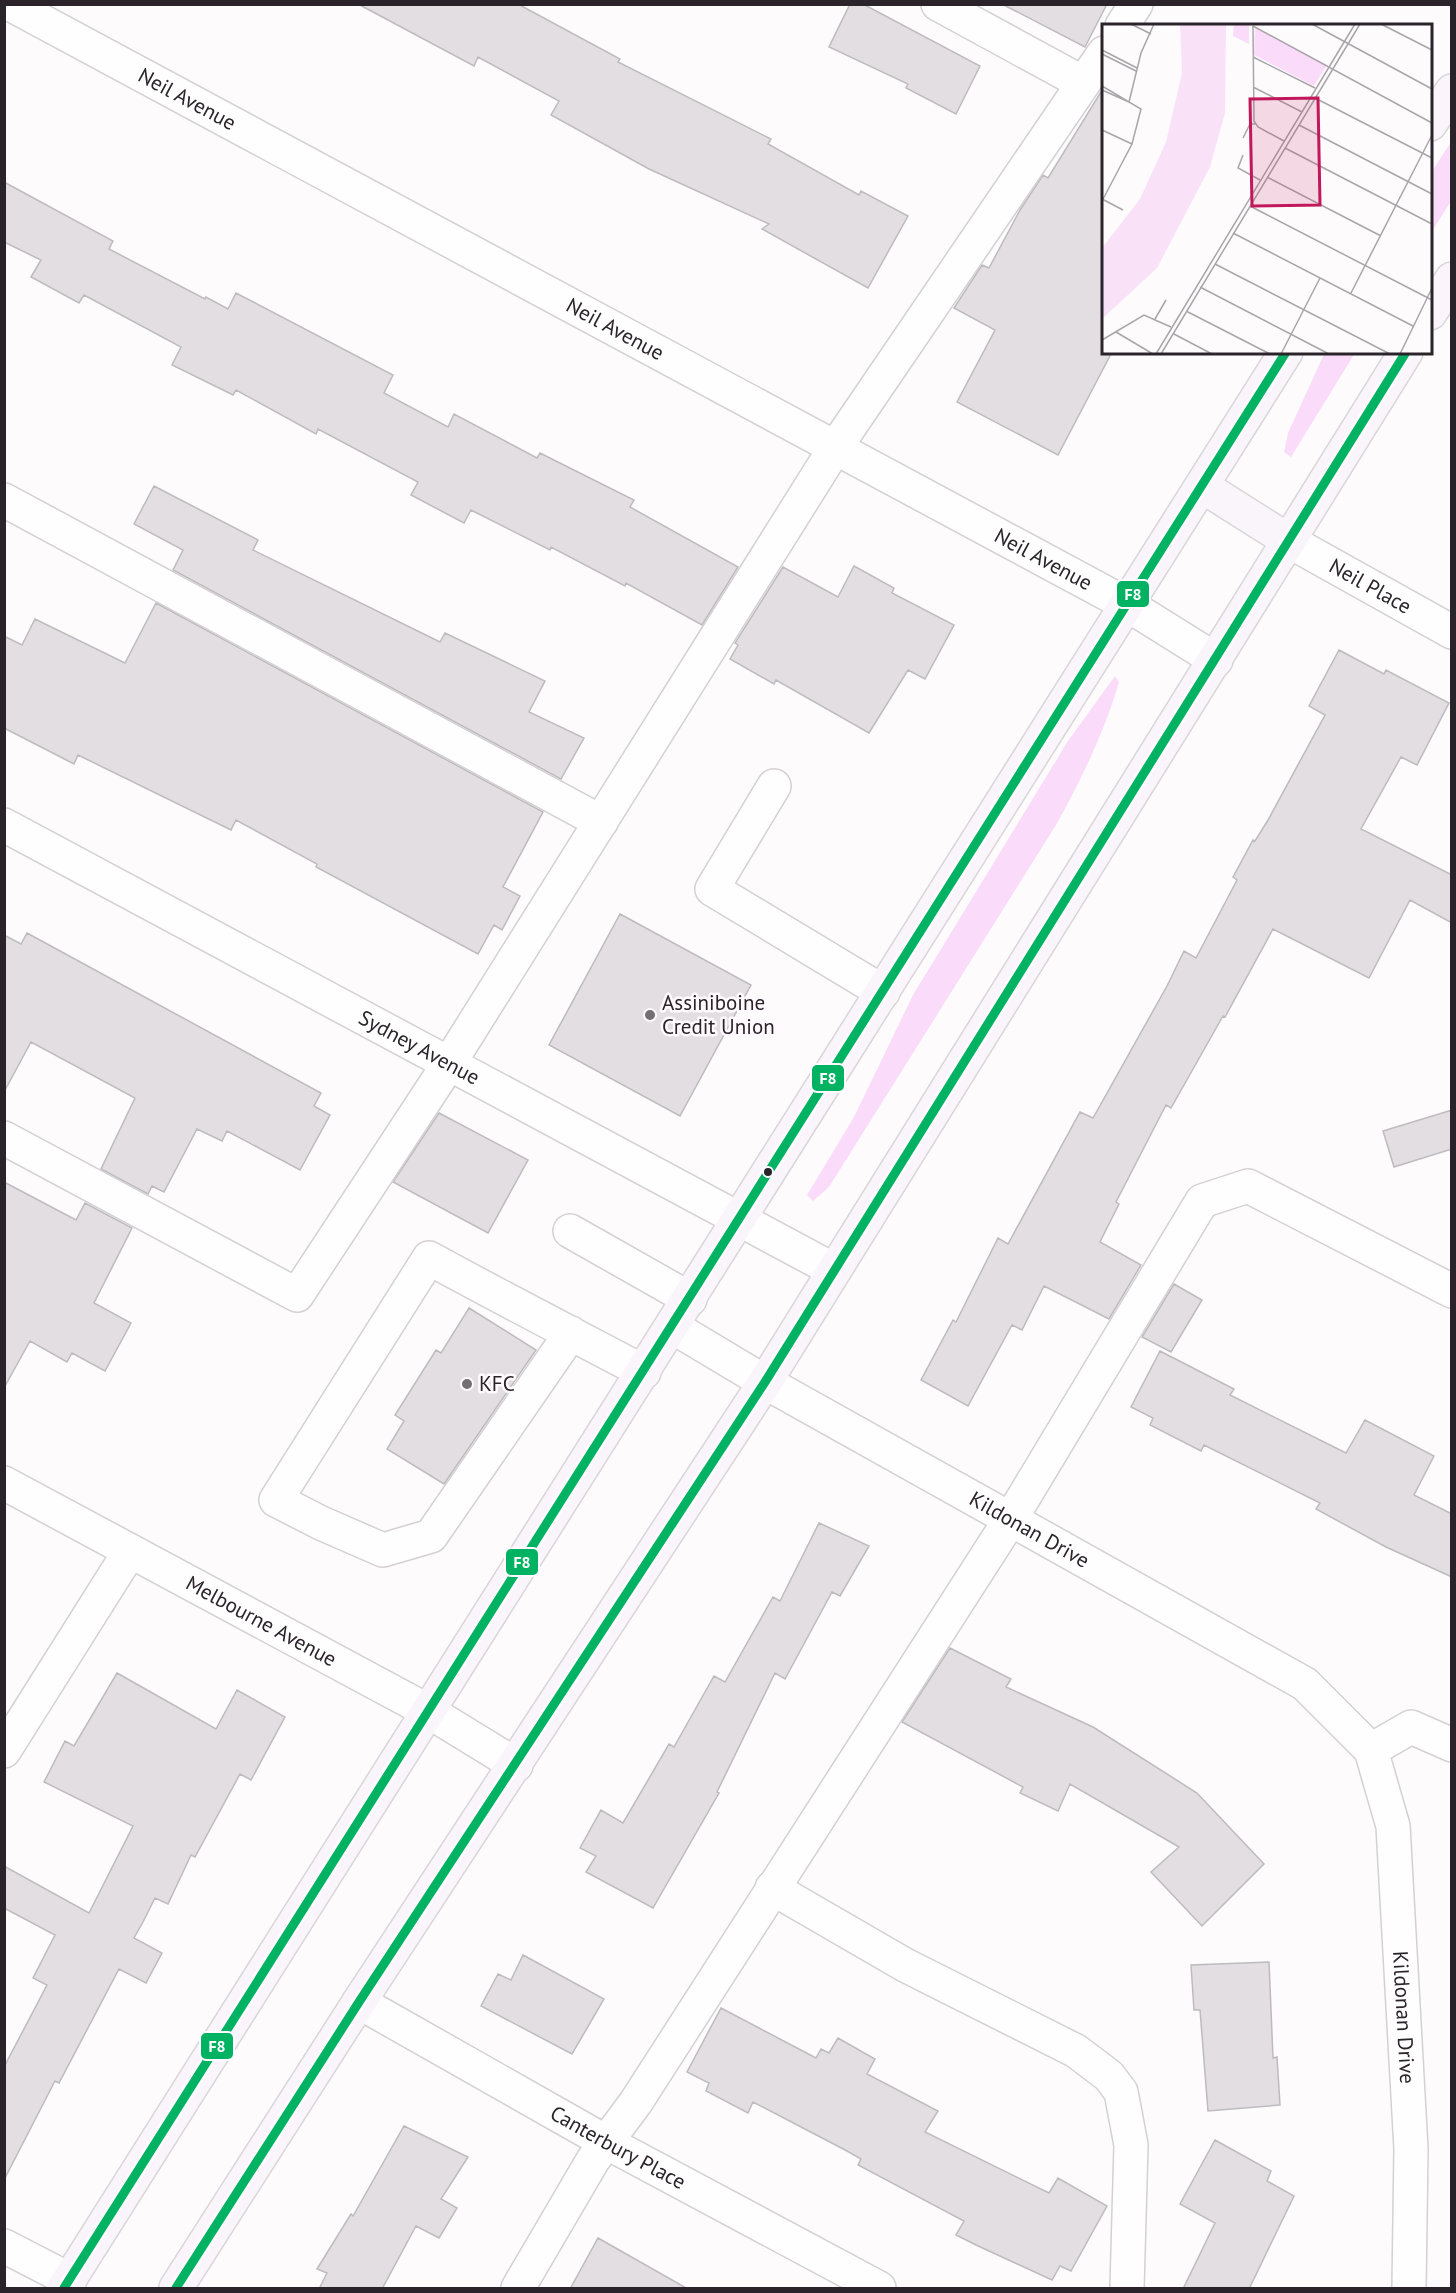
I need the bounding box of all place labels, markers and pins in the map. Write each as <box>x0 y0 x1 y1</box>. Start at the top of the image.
place label: Assiniboine Credit Union <box>662 989 775 1040</box>
marker: Assiniboine Credit Union <box>643 1008 657 1022</box>
unlabelled marker <box>762 1166 774 1178</box>
place label: KFC <box>479 1370 515 1397</box>
marker: KFC <box>460 1377 474 1391</box>

